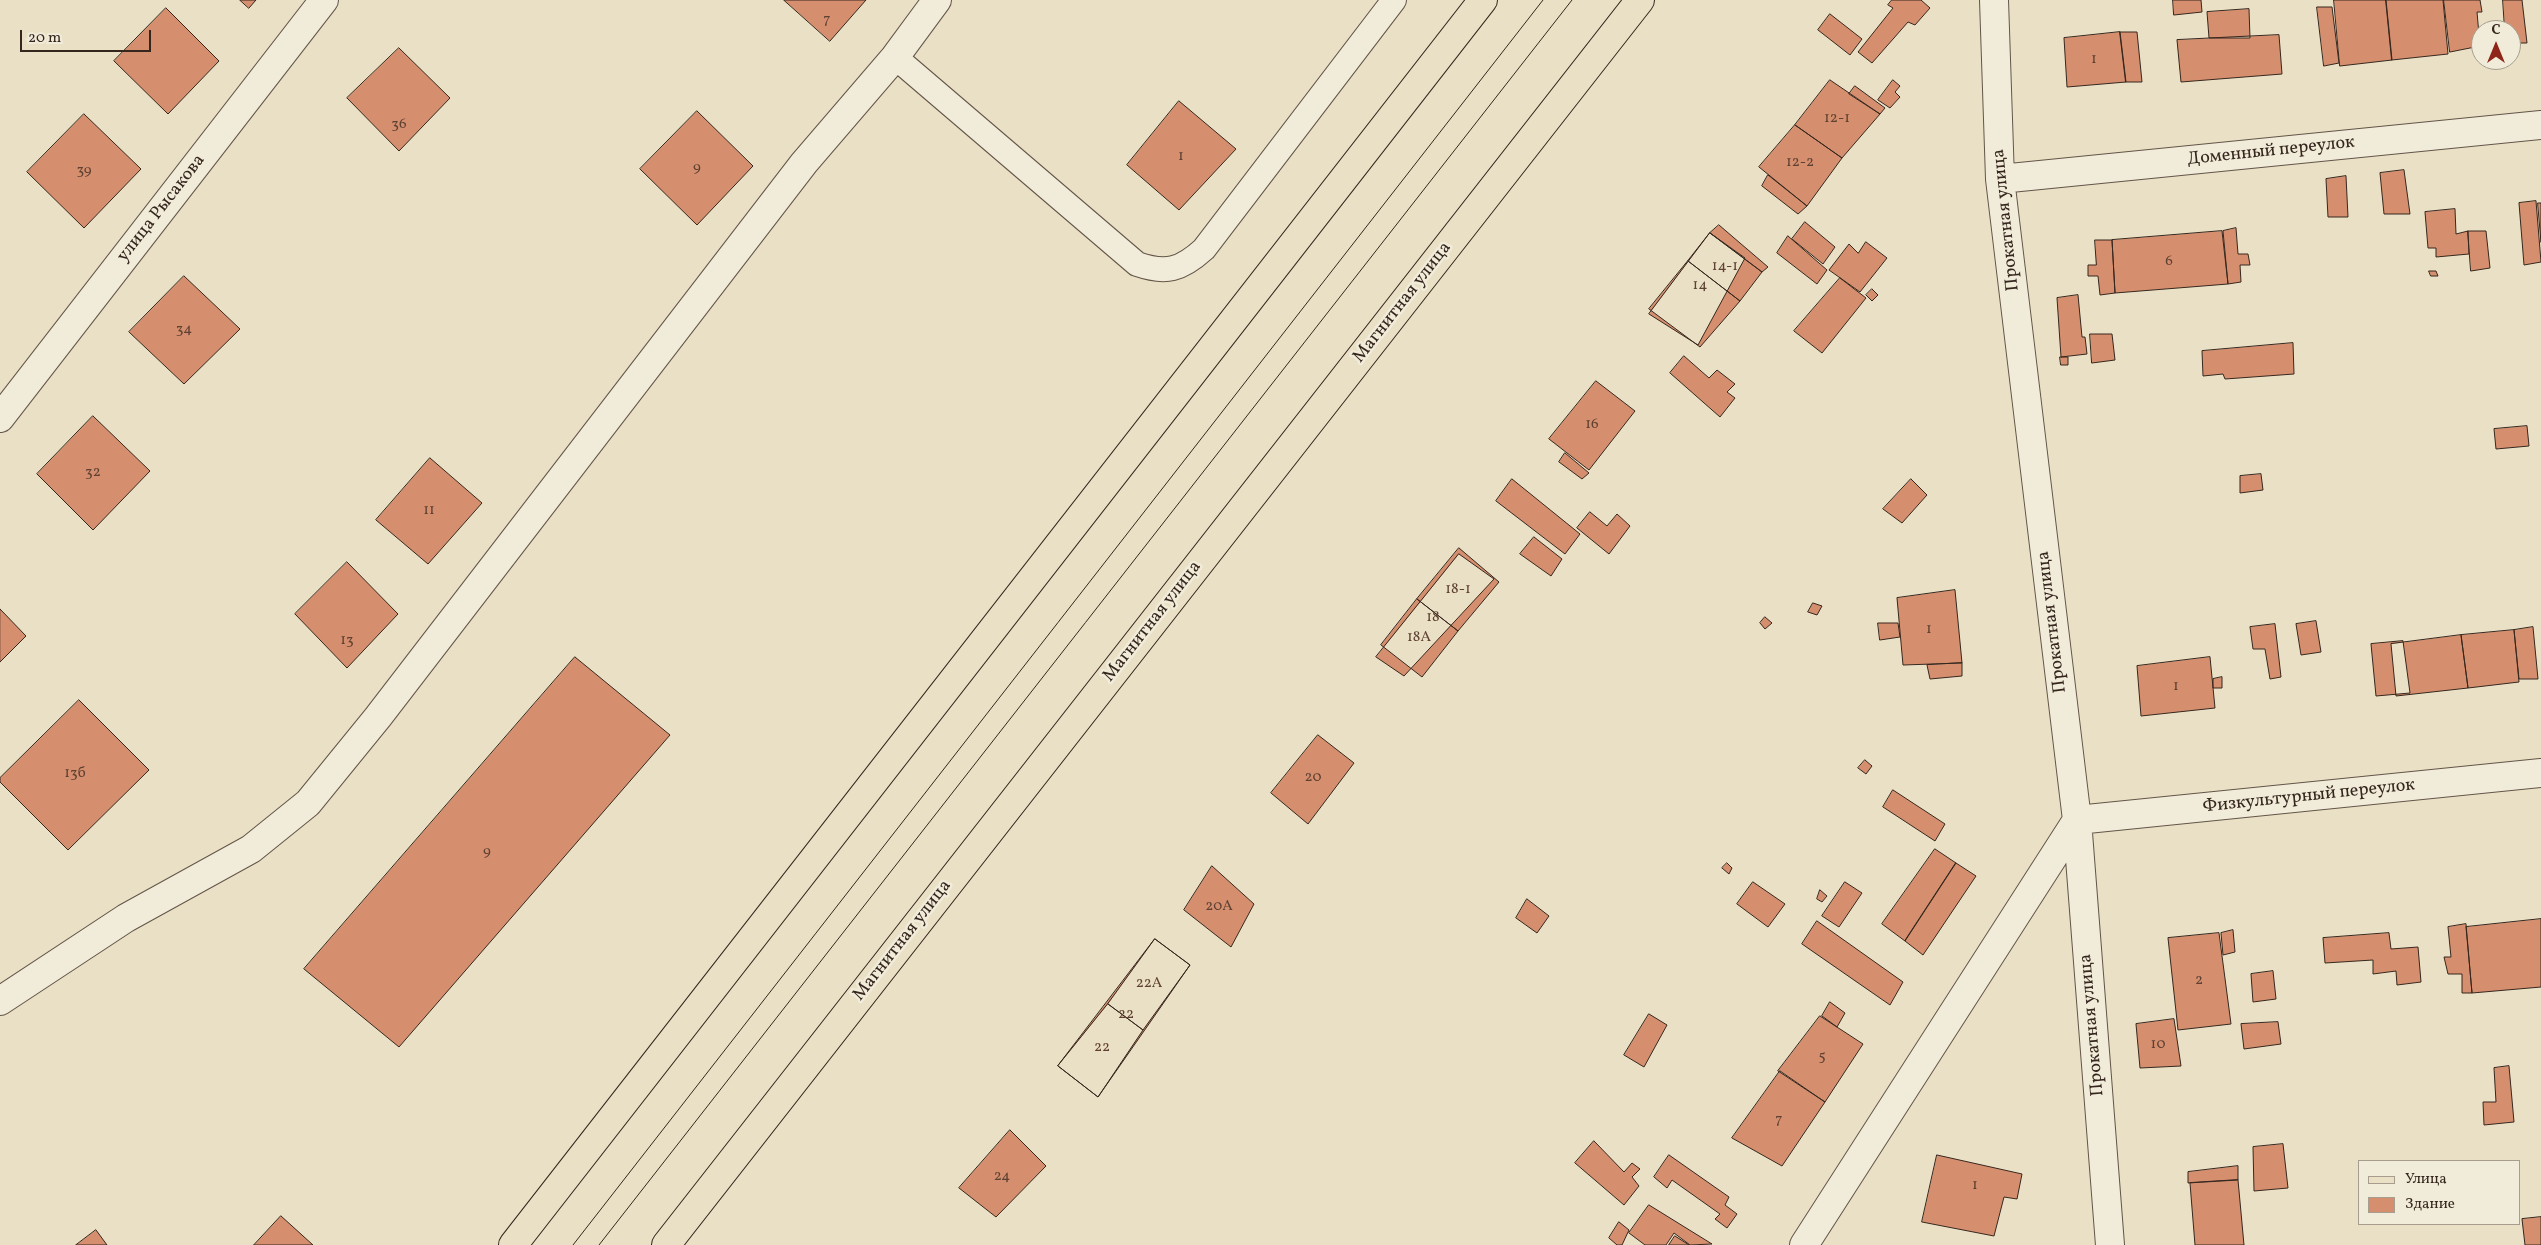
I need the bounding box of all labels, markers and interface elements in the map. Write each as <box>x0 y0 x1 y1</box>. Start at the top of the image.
house number: 7 <box>823 11 831 29</box>
scale bar <box>22 20 154 52</box>
north arrow <box>2471 20 2521 70</box>
text: С <box>2491 21 2501 40</box>
text: 20 m <box>28 28 61 49</box>
house number: 1 <box>2091 51 2097 69</box>
house number: 12-1 <box>1824 110 1850 128</box>
house number: 36 <box>391 116 407 134</box>
street label: Доменный переулок <box>2186 132 2356 172</box>
house number: 1 <box>1178 148 1184 166</box>
street label: Прокатная улица <box>1989 148 2025 292</box>
street label: улица Рысакова <box>113 151 211 267</box>
house number: 12-2 <box>1786 154 1814 172</box>
house number: 9 <box>693 159 701 177</box>
house number: 39 <box>76 162 92 180</box>
street label: Магнитная улица <box>1349 238 1457 368</box>
house number: 6 <box>2165 253 2173 271</box>
house number: 14-1 <box>1712 258 1738 276</box>
house number: 14 <box>1693 277 1707 295</box>
house number: 34 <box>176 321 192 339</box>
house number: 16 <box>1585 416 1599 434</box>
house number: 32 <box>85 464 101 482</box>
house number: 11 <box>423 502 435 520</box>
street label: Прокатная улица <box>2034 550 2072 694</box>
street label: Магнитная улица <box>1099 557 1207 687</box>
house number: 18-1 <box>1445 581 1471 599</box>
house number: 18 <box>1426 609 1440 627</box>
house number: 1 <box>1926 621 1932 639</box>
house number: 18А <box>1407 629 1431 647</box>
house number: 13 <box>340 632 354 650</box>
house number: 1 <box>2173 678 2179 696</box>
house number: 13б <box>64 765 86 783</box>
house number: 20 <box>1305 769 1321 787</box>
street label: Физкультурный переулок <box>2202 775 2416 819</box>
house number: 9 <box>483 843 491 861</box>
street label: Магнитная улица <box>849 876 957 1006</box>
house number: 20А <box>1205 898 1233 916</box>
street label: Прокатная улица <box>2076 953 2110 1097</box>
house number: 2 <box>2195 972 2203 990</box>
house number: 22А <box>1136 975 1162 993</box>
house number: 22 <box>1118 1006 1134 1024</box>
house number: 10 <box>2151 1036 2165 1054</box>
house number: 22 <box>1094 1039 1110 1057</box>
house number: 5 <box>1818 1048 1826 1066</box>
house number: 7 <box>1775 1111 1783 1129</box>
legend <box>2358 1160 2521 1225</box>
house number: 24 <box>994 1168 1010 1186</box>
text: Улица <box>2405 1169 2447 1190</box>
house number: 1 <box>1972 1177 1978 1195</box>
text: Здание <box>2405 1194 2455 1215</box>

